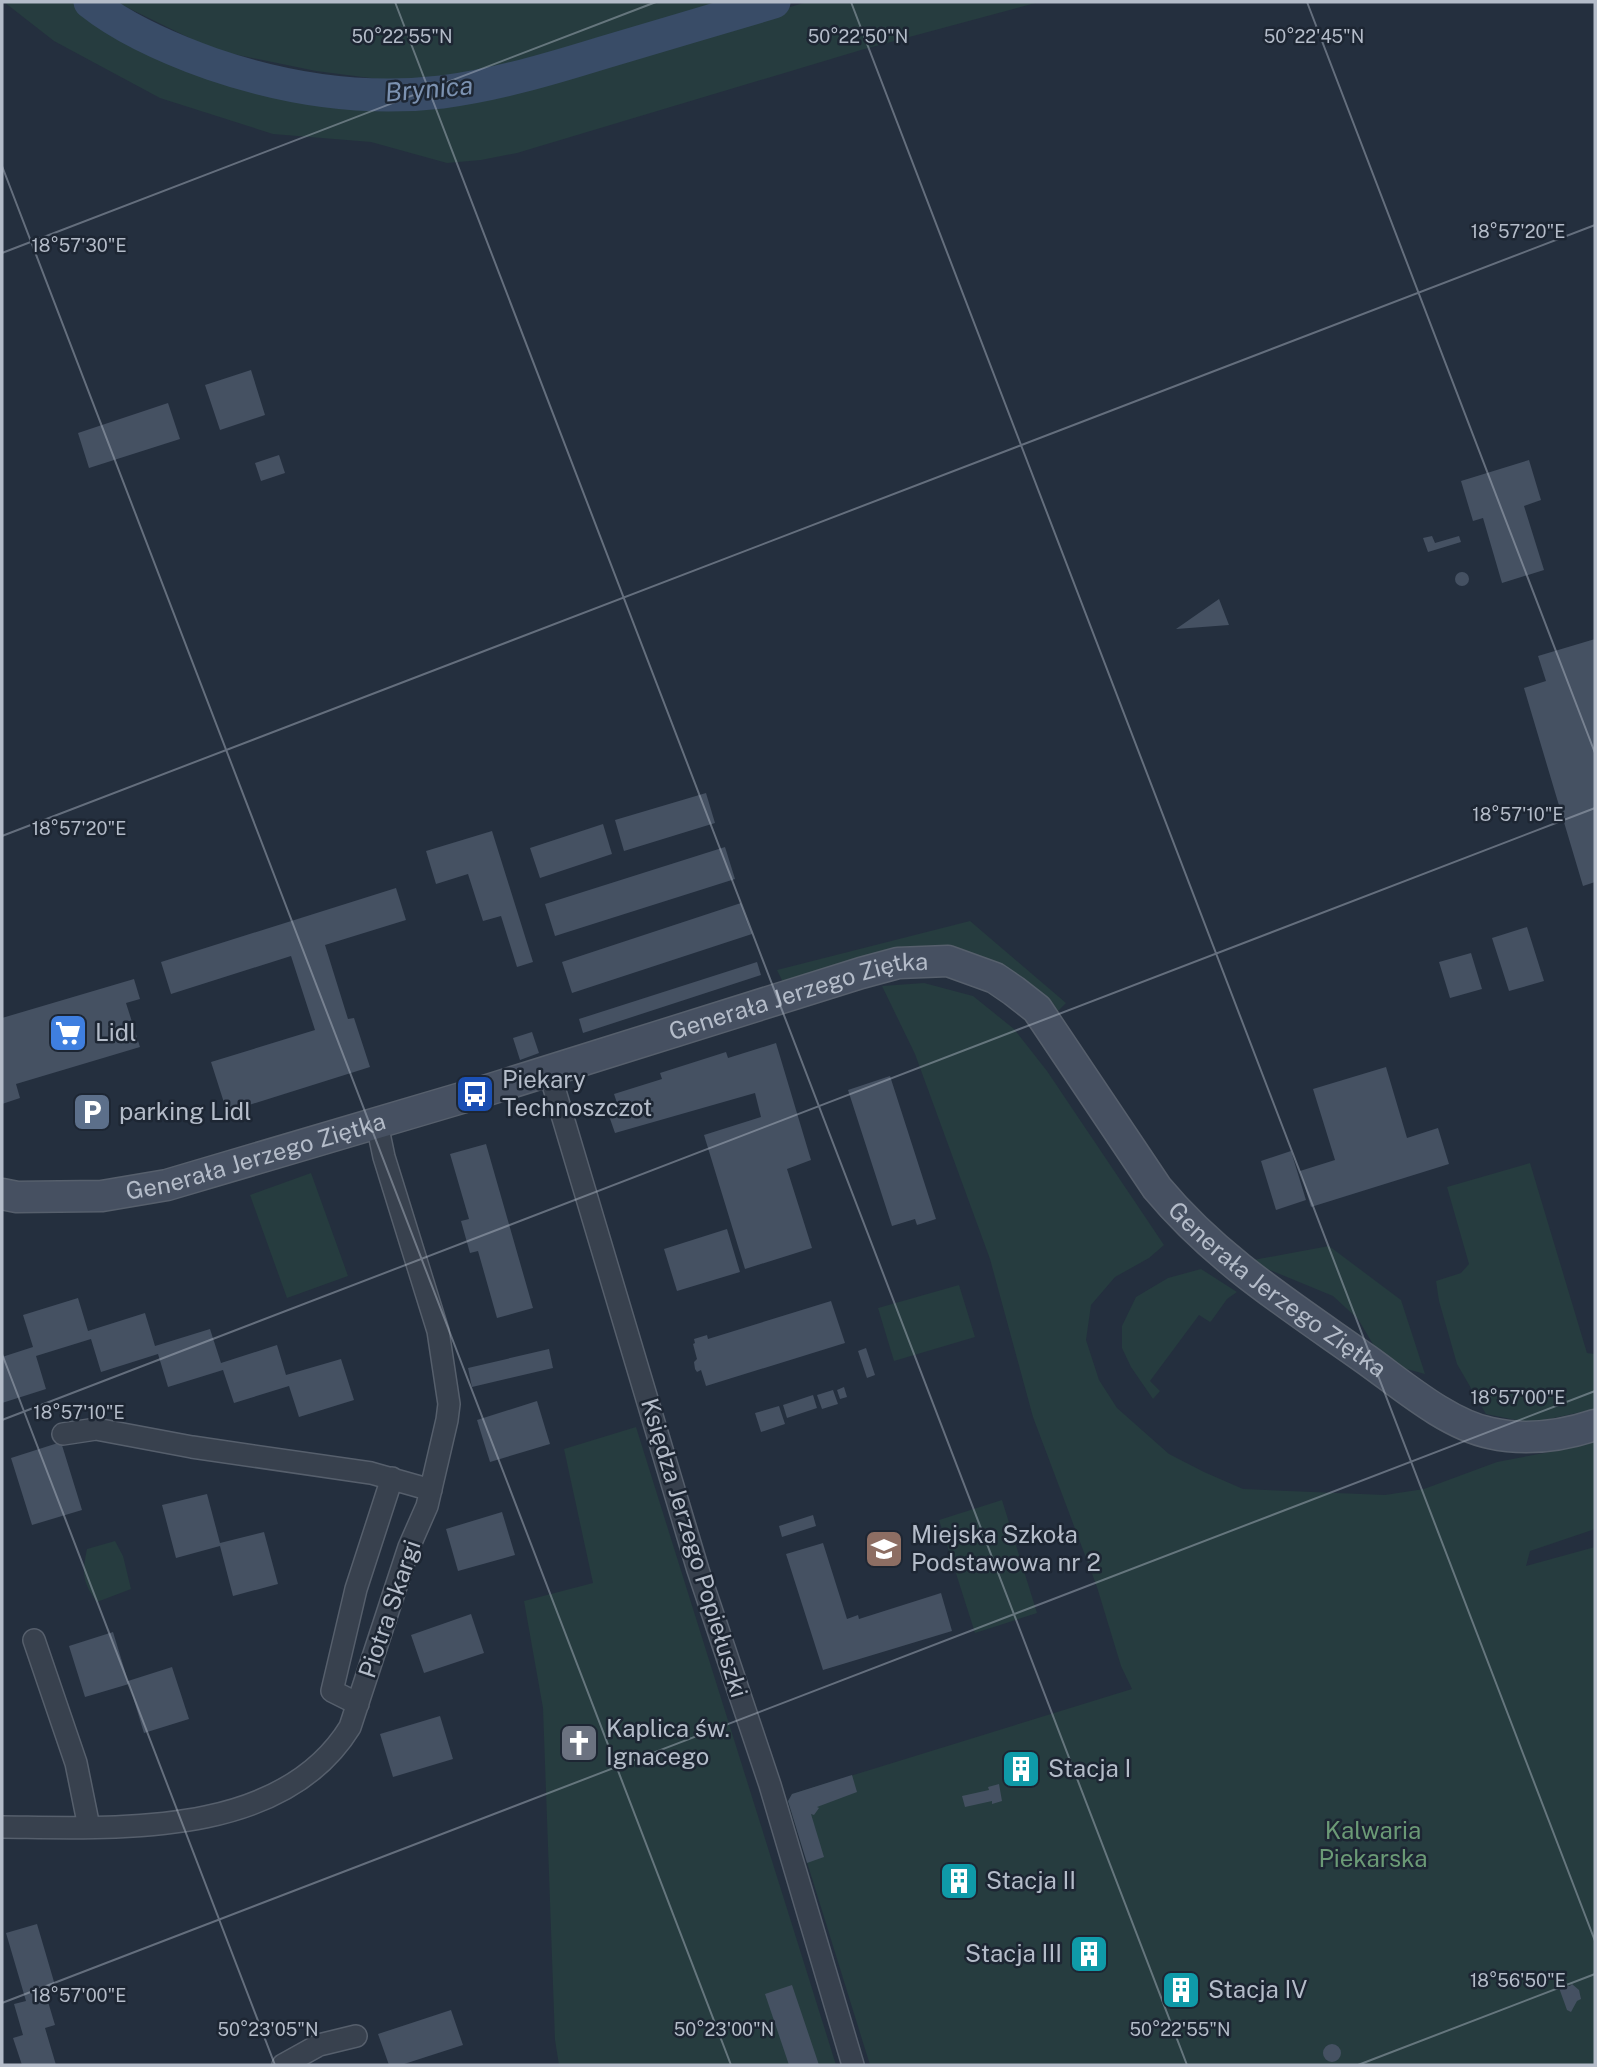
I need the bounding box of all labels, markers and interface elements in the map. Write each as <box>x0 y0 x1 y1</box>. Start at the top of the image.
text: 50°22'55"N <box>351 26 453 47</box>
text: 50°22'50"N <box>808 26 908 47</box>
text: 50°22'45"N <box>1264 26 1364 47</box>
water label: Brynica <box>384 69 474 108</box>
text: 18°57'20"E <box>1471 221 1565 242</box>
text: 18°57'30"E <box>31 235 127 256</box>
text: 18°57'10"E <box>1472 804 1564 825</box>
text: 18°57'20"E <box>32 818 126 839</box>
street label: Generała Jerzego Ziętka <box>665 947 929 1045</box>
supermarket icon: Lidl <box>47 1012 89 1054</box>
place label: Lidl <box>95 1018 137 1046</box>
place label: Piekary Technoszczot <box>502 1065 652 1121</box>
bus stop icon: Piekary Technoszczot <box>454 1073 496 1115</box>
parking icon: parking Lidl <box>71 1091 113 1133</box>
place label: parking Lidl <box>119 1097 252 1125</box>
street label: Generała Jerzego Ziętka <box>123 1106 389 1205</box>
street label: Generała Jerzego Ziętka <box>1163 1195 1392 1382</box>
text: 18°57'00"E <box>1471 1387 1565 1408</box>
street label: Księdza Jerzego Popiełuszki <box>636 1395 754 1701</box>
text: 18°57'10"E <box>33 1402 125 1423</box>
place label: Miejska Szkoła Podstawowa nr 2 <box>911 1520 1101 1576</box>
school or university icon: Miejska Szkoła Podstawowa nr 2 <box>863 1528 905 1570</box>
street label: Piotra Skargi <box>352 1536 426 1681</box>
place label: Kaplica św. Ignacego <box>606 1714 730 1770</box>
church icon: Kaplica św. Ignacego <box>558 1722 600 1764</box>
building icon: Stacja I <box>1000 1748 1042 1790</box>
place label: Stacja I <box>1048 1754 1131 1782</box>
park label: Kalwaria Piekarska <box>1318 1816 1428 1872</box>
building icon: Stacja II <box>938 1860 980 1902</box>
place label: Stacja II <box>986 1866 1076 1894</box>
building icon: Stacja III <box>1068 1933 1110 1975</box>
place label: Stacja III <box>965 1939 1062 1967</box>
building icon: Stacja IV <box>1160 1969 1202 2011</box>
text: 18°56'50"E <box>1470 1970 1566 1991</box>
place label: Stacja IV <box>1208 1975 1308 2003</box>
text: 18°57'00"E <box>32 1985 126 2006</box>
text: 50°23'05"N <box>217 2019 319 2040</box>
text: 50°23'00"N <box>674 2019 774 2040</box>
text: 50°22'55"N <box>1129 2019 1231 2040</box>

